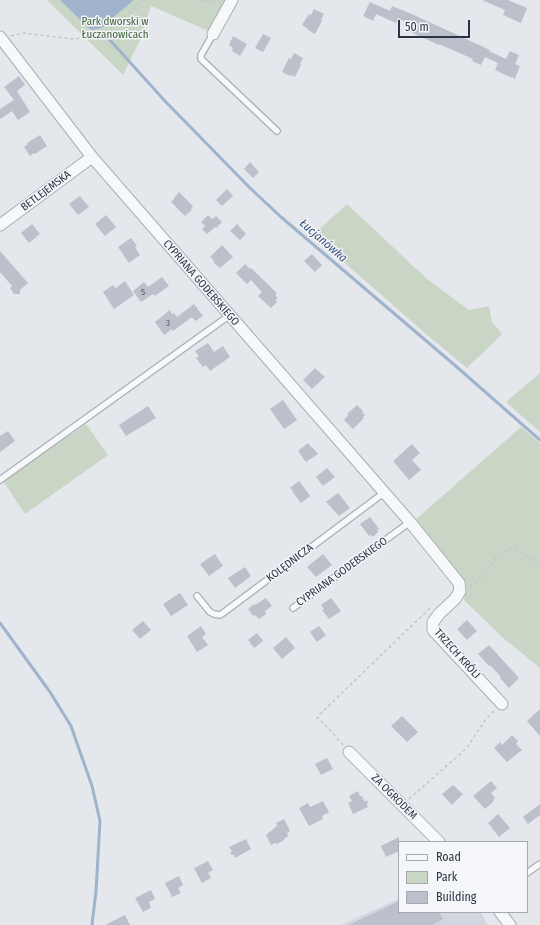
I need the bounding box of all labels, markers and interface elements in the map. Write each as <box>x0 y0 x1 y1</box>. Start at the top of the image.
scale bar <box>400 12 472 38</box>
park label: Park dworski w Łuczanowicach <box>81 15 149 41</box>
text: 50 m <box>405 20 429 34</box>
street label: BETLEJEMSKA <box>18 168 74 214</box>
water label: Łucjanówka <box>296 216 350 266</box>
street label: CYPRIANA GODEBSKIEGO <box>160 237 242 329</box>
house number: 5 <box>141 287 145 297</box>
house number: 3 <box>166 318 170 328</box>
street label: CYPRIANA GODEBSKIEGO <box>294 535 390 609</box>
street label: KOLĘDNICZA <box>264 541 316 585</box>
street label: TRZECH KRÓLI <box>431 626 483 682</box>
street label: ZA OGRODEM <box>368 771 420 823</box>
legend <box>398 841 528 913</box>
text: Road <box>436 850 461 864</box>
text: Park <box>436 870 457 884</box>
text: Building <box>436 890 476 904</box>

